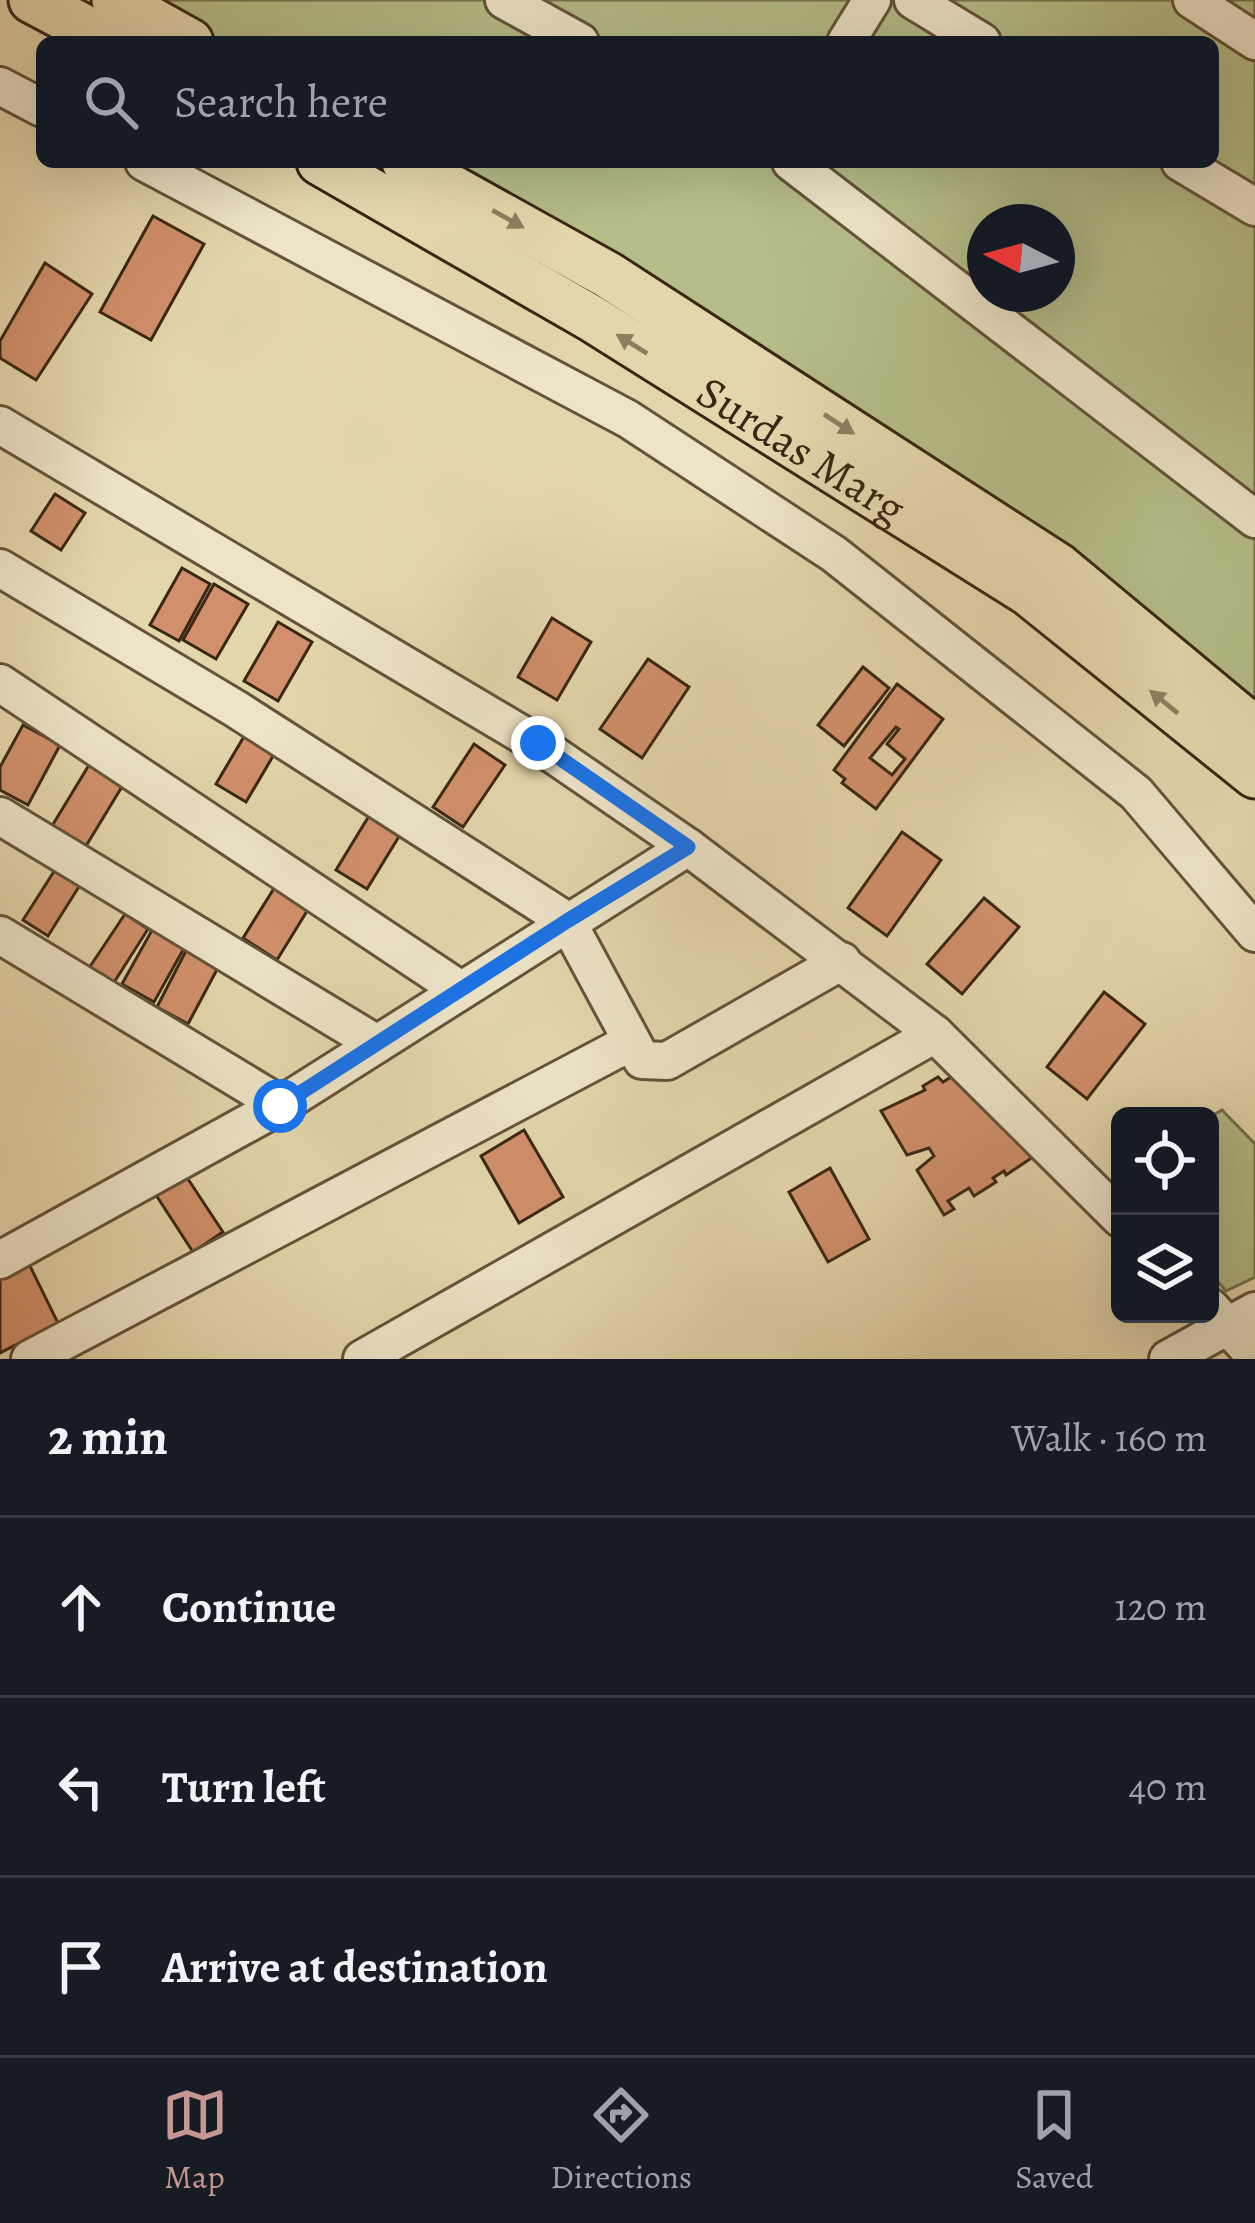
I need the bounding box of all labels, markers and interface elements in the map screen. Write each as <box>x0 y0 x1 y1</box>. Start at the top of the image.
search box <box>36 36 1219 168</box>
icon: search <box>78 69 144 135</box>
text: Search here <box>174 71 388 133</box>
north arrow <box>967 204 1075 312</box>
one-way arrow <box>490 208 525 229</box>
one-way arrow <box>616 333 648 355</box>
street label: Surdas Marg <box>685 361 918 539</box>
one-way arrow <box>823 413 855 435</box>
one-way arrow <box>1148 690 1179 715</box>
route end <box>511 716 565 770</box>
route start <box>253 1079 307 1133</box>
map controls <box>1111 1107 1219 1323</box>
button: locate <box>1111 1107 1219 1215</box>
button: layers <box>1111 1215 1219 1323</box>
text: 2 min <box>48 1402 168 1472</box>
text: Walk · 160 m <box>1011 1411 1207 1464</box>
icon: ahead <box>48 1574 114 1640</box>
text: Continue <box>162 1576 336 1638</box>
text: 120 m <box>1114 1580 1207 1633</box>
icon: left <box>48 1754 114 1820</box>
text: Turn left <box>162 1756 326 1818</box>
text: 40 m <box>1128 1760 1207 1813</box>
icon: arrive <box>48 1934 114 2000</box>
text: Arrive at destination <box>162 1936 548 1998</box>
tab: Map <box>162 2082 228 2199</box>
tab: Directions <box>551 2082 692 2199</box>
tab: Saved <box>1015 2082 1093 2199</box>

